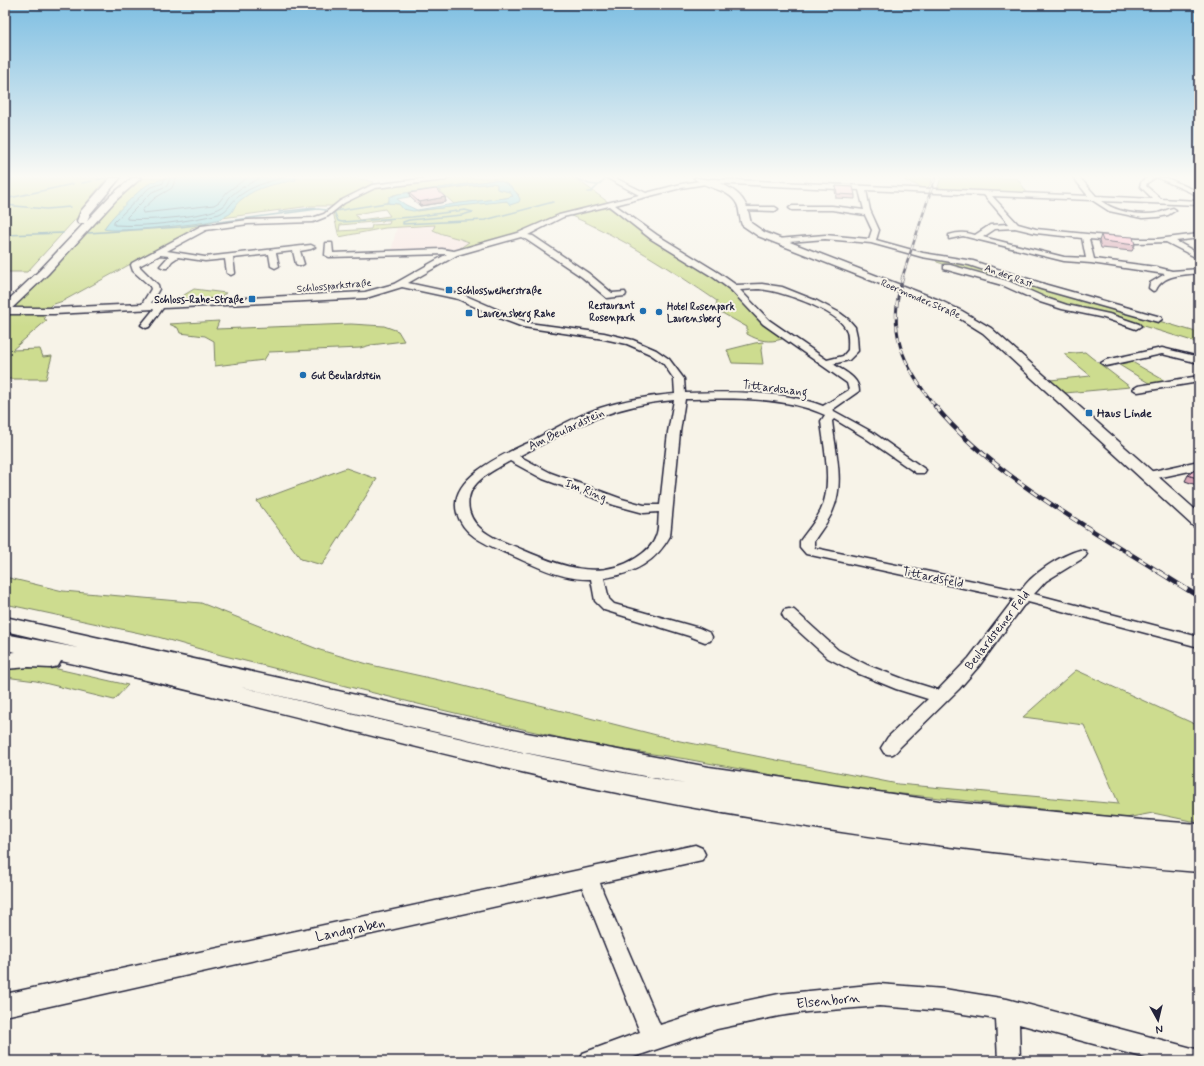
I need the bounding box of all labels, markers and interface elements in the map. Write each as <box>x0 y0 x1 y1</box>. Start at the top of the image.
street label: An der Rast <box>983 262 1034 291</box>
street label: Schlossparkstraße <box>296 277 372 296</box>
street label: Roermonder Straße <box>879 277 962 322</box>
marker: Schlossweiherstraße <box>444 285 454 295</box>
place label: Schlossweiherstraße <box>457 285 542 298</box>
place label: Schloss-Rahe-Straße <box>154 294 244 307</box>
marker: Schloss-Rahe-Straße <box>247 294 257 304</box>
place label: Restaurant Rosenpark <box>589 300 635 325</box>
place label: Hotel Rosenpark Laurensberg <box>667 301 735 328</box>
marker: Restaurant Rosenpark <box>638 306 648 316</box>
marker: Hotel Rosenpark Laurensberg <box>654 307 664 317</box>
marker: Laurensberg Rahe <box>464 308 474 318</box>
place label: Laurensberg Rahe <box>477 308 556 323</box>
marker: Gut Beulardstein <box>298 370 308 380</box>
place label: Gut Beulardstein <box>311 370 381 383</box>
street label: Tittardshang <box>741 377 809 402</box>
street label: Am Beulardstein <box>526 405 607 455</box>
place label: Haus Linde <box>1097 406 1152 422</box>
marker: Haus Linde <box>1084 408 1094 418</box>
street label: Im Ring <box>563 476 609 506</box>
street label: Tittardsfeld <box>901 564 965 592</box>
street label: Beulardsteiner Feld <box>962 588 1034 674</box>
street label: Landgraben <box>314 914 387 946</box>
street label: Elsenborn <box>795 989 861 1013</box>
north arrow <box>1138 1000 1178 1040</box>
text: N <box>1155 1021 1164 1036</box>

